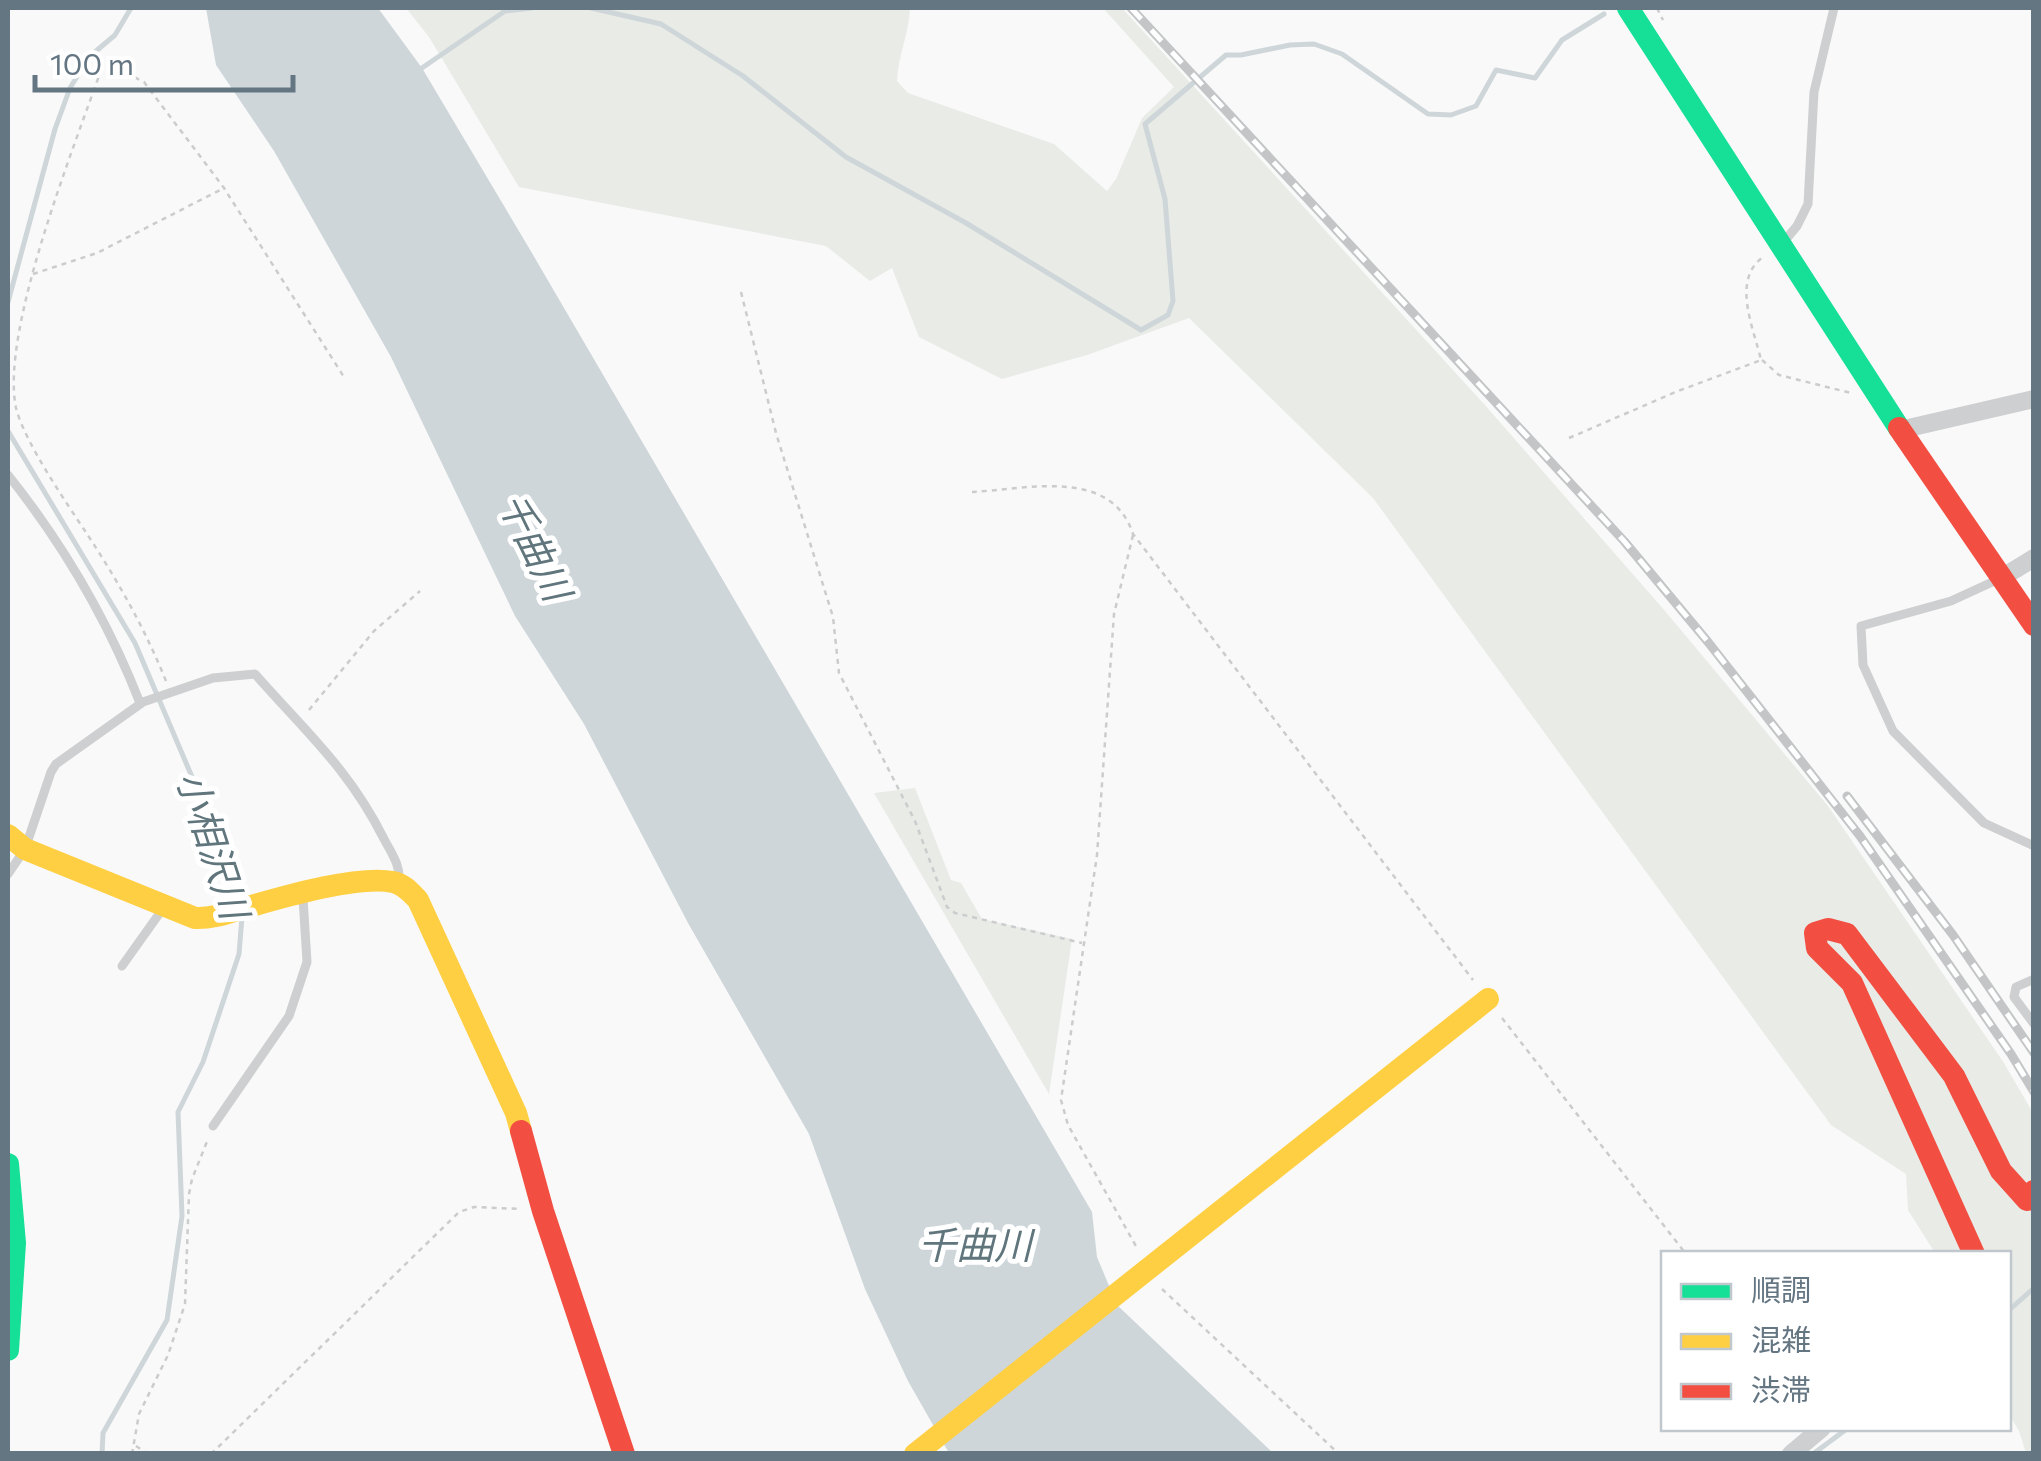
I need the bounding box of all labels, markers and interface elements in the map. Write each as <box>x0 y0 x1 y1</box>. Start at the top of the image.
scale bar <box>35 30 292 92</box>
text: 100 m <box>50 44 134 81</box>
water label: 千曲川 <box>490 484 584 611</box>
water label: 小相沢川 <box>169 765 261 928</box>
water label: 千曲川 <box>918 1220 1036 1267</box>
legend <box>1661 1251 2011 1431</box>
text: 順調 <box>1751 1270 1811 1307</box>
text: 混雑 <box>1751 1320 1811 1357</box>
text: 渋滞 <box>1751 1370 1811 1407</box>

